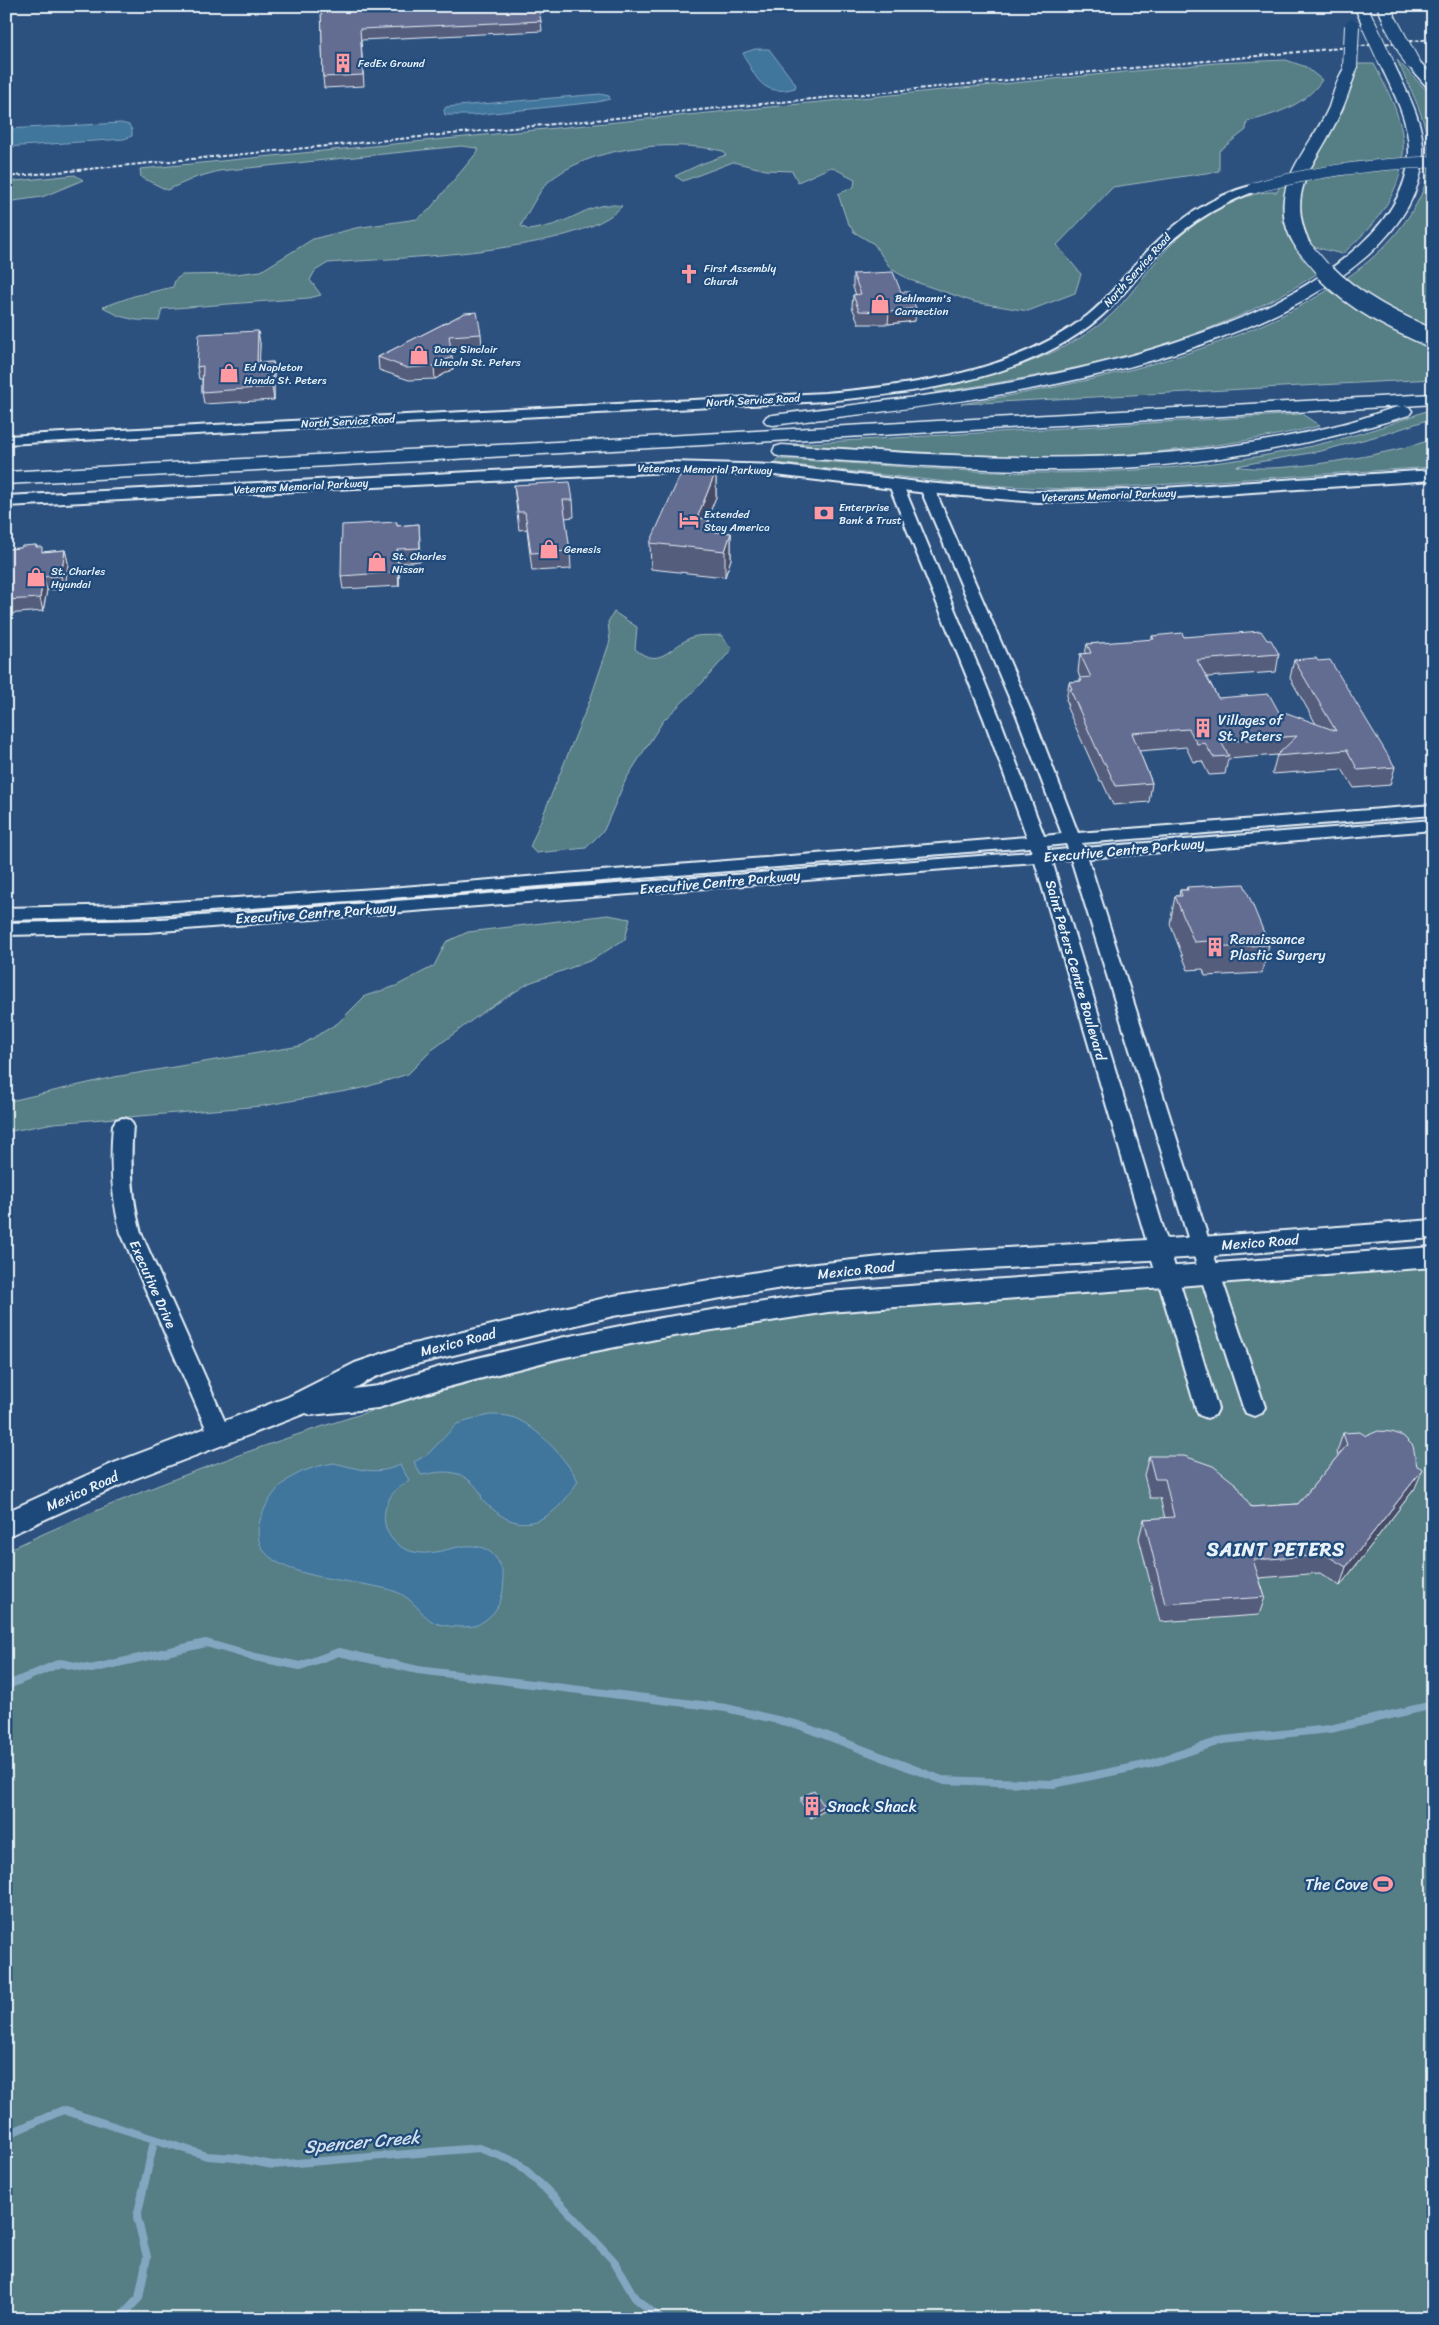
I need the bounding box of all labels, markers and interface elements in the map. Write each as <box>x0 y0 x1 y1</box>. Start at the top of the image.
building icon: FedEx Ground <box>332 52 354 74</box>
place label: FedEx Ground <box>358 54 426 73</box>
street label: North Service Road <box>1099 228 1177 312</box>
place label: First Assembly Church <box>704 259 777 291</box>
church icon: First Assembly Church <box>678 263 700 285</box>
place label: Behlmann's Carnection <box>895 289 951 321</box>
shop icon: Behlmann's Carnection <box>869 293 891 315</box>
place label: Dave Sinclair Lincoln St. Peters <box>434 340 522 372</box>
shop icon: Dave Sinclair Lincoln St. Peters <box>408 344 430 366</box>
place label: Ed Napleton Honda St. Peters <box>244 358 327 390</box>
shop icon: Ed Napleton Honda St. Peters <box>218 362 240 384</box>
street label: North Service Road <box>706 388 802 412</box>
street label: North Service Road <box>301 409 397 433</box>
street label: Veterans Memorial Parkway <box>637 459 773 480</box>
street label: Veterans Memorial Parkway <box>233 473 369 500</box>
street label: Veterans Memorial Parkway <box>1041 484 1177 507</box>
place label: Enterprise Bank & Trust <box>839 498 902 530</box>
bank icon: Enterprise Bank & Trust <box>813 502 835 524</box>
place label: Extended Stay America <box>704 505 770 537</box>
hotel icon: Extended Stay America <box>678 509 700 531</box>
shop icon: Genesis <box>538 538 560 560</box>
place label: Genesis <box>564 540 601 559</box>
place label: St. Charles Nissan <box>392 547 447 579</box>
shop icon: St. Charles Nissan <box>366 551 388 573</box>
place label: St. Charles Hyundai <box>51 562 106 594</box>
shop icon: St. Charles Hyundai <box>25 566 47 588</box>
place label: Villages of St. Peters <box>1218 708 1284 749</box>
building icon: Villages of St. Peters <box>1192 717 1214 739</box>
street label: Executive Centre Parkway <box>1043 831 1206 870</box>
street label: Executive Centre Parkway <box>639 863 802 902</box>
street label: Saint Peters Centre Boulevard <box>1038 877 1114 1065</box>
street label: Executive Centre Parkway <box>235 895 398 932</box>
place label: Renaissance Plastic Surgery <box>1230 927 1326 968</box>
building icon: Renaissance Plastic Surgery <box>1204 936 1226 958</box>
street label: Mexico Road <box>1221 1227 1301 1258</box>
street label: Executive Drive <box>122 1236 183 1333</box>
street label: Mexico Road <box>816 1254 897 1287</box>
street label: Mexico Road <box>418 1321 500 1364</box>
street label: Mexico Road <box>42 1464 124 1519</box>
district label: SAINT PETERS <box>1206 1533 1345 1566</box>
place label: Snack Shack <box>827 1792 917 1821</box>
building icon: Snack Shack <box>801 1795 823 1817</box>
place label: The Cove <box>1305 1870 1368 1899</box>
sports icon: The Cove <box>1372 1873 1394 1895</box>
water label: Spencer Creek <box>303 2121 423 2163</box>

